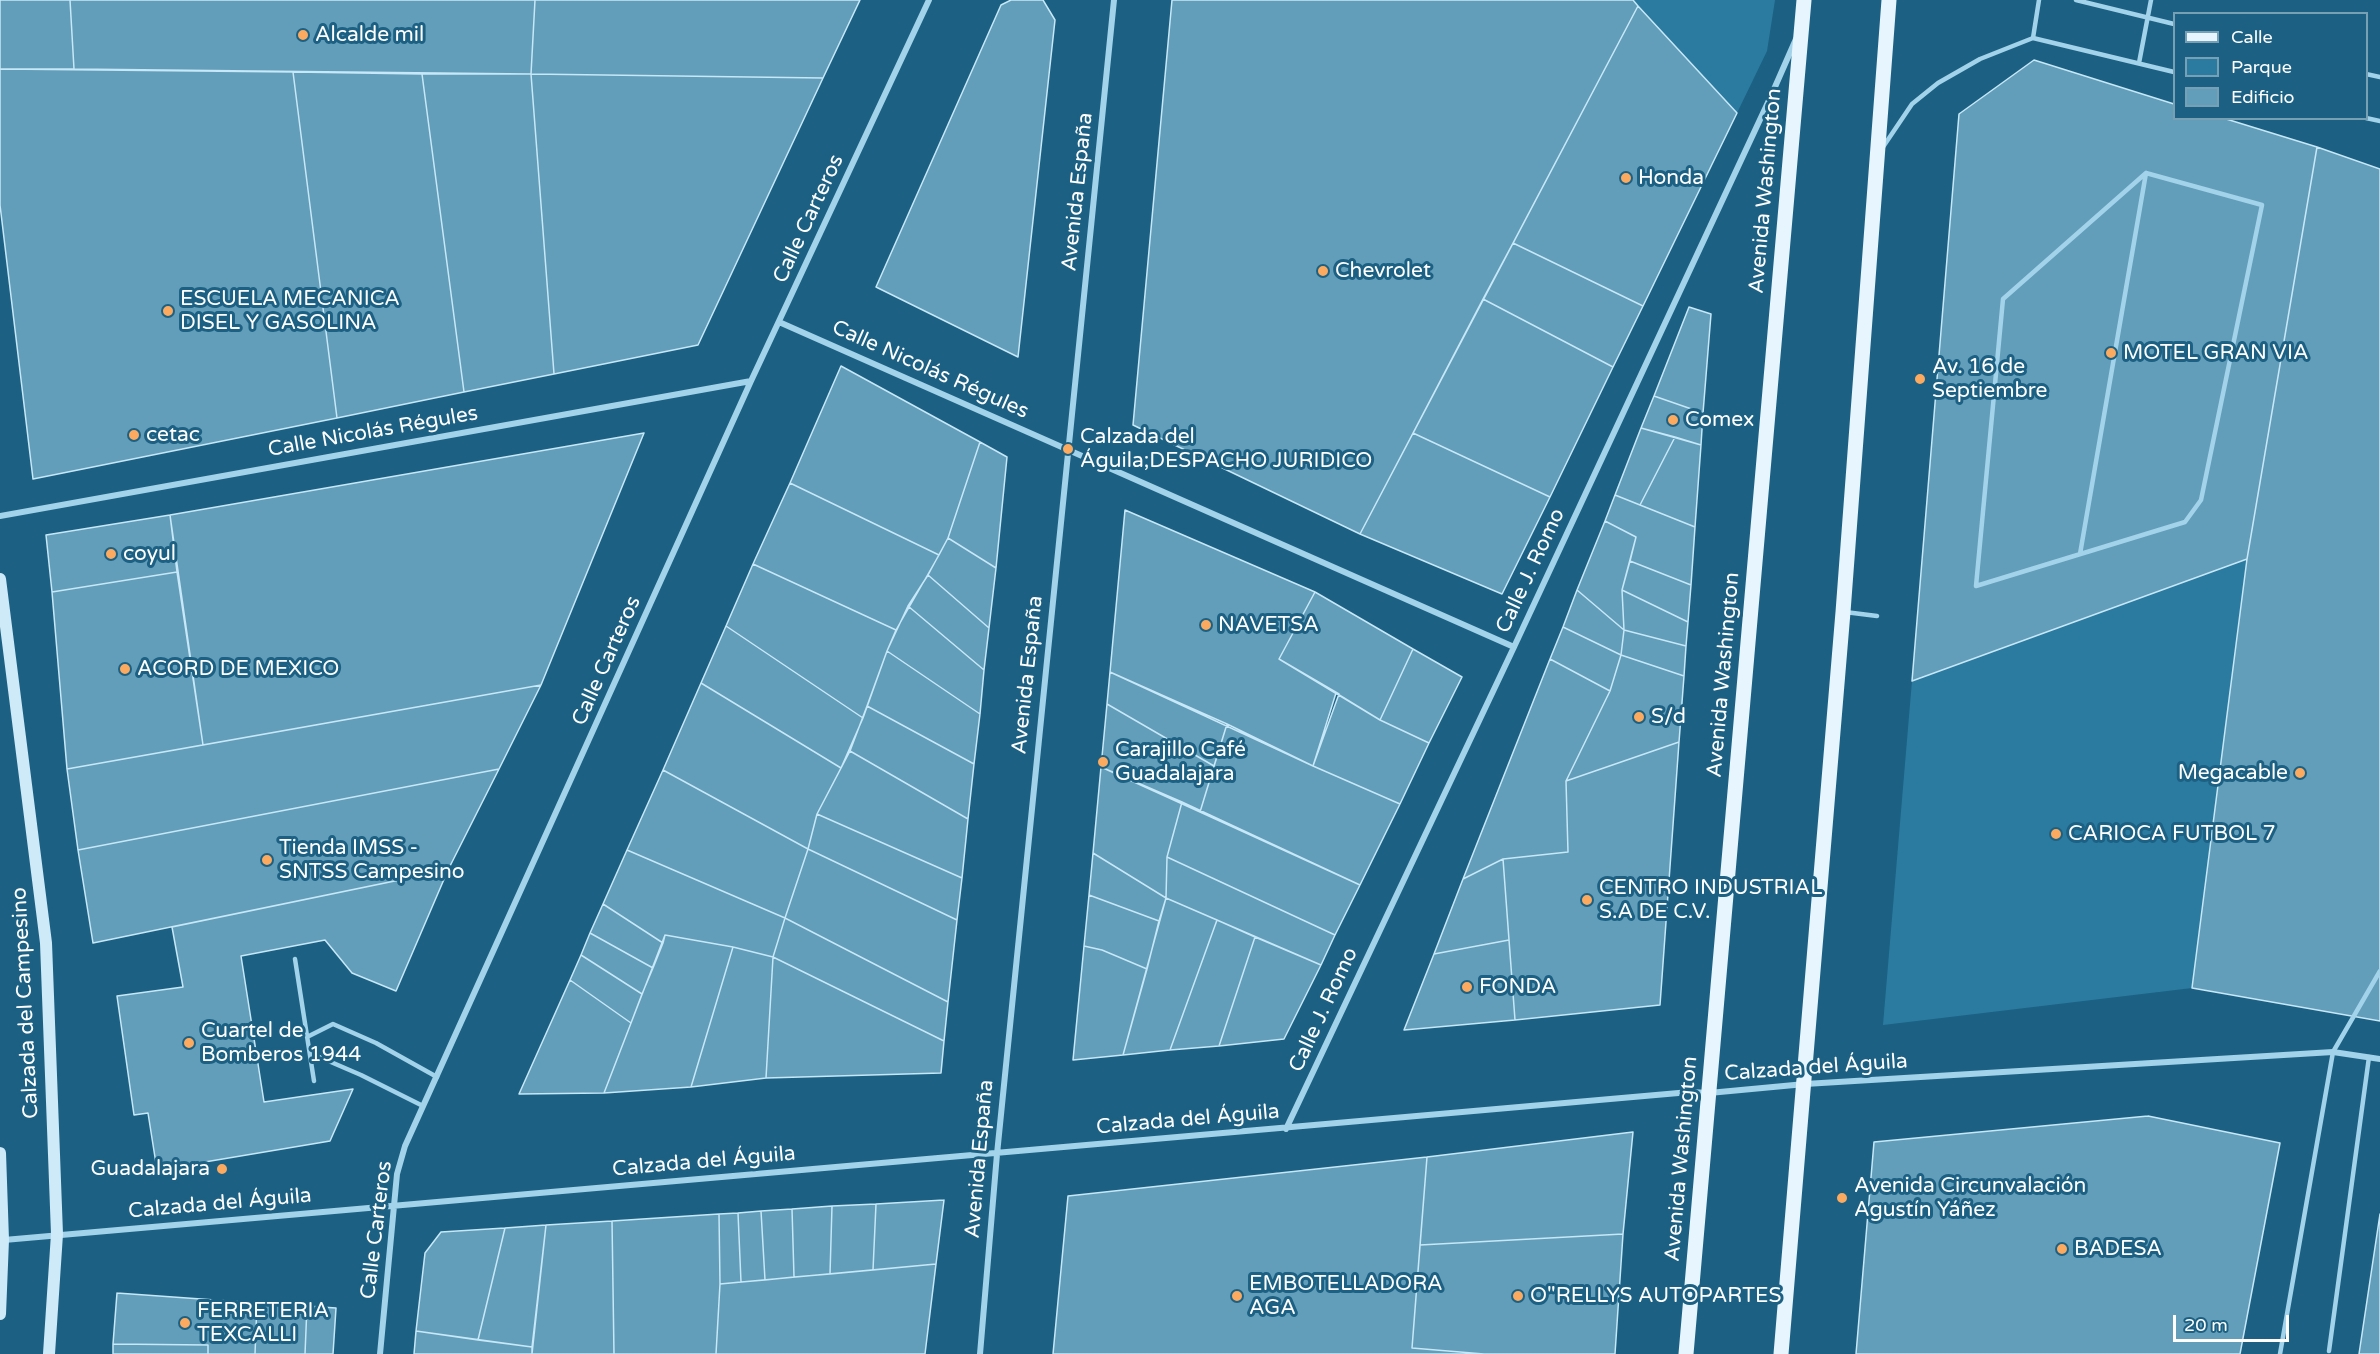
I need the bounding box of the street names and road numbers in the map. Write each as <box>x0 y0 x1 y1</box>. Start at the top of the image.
street label: Avenida Washington <box>1744 87 1788 295</box>
street label: Avenida España <box>1057 111 1099 273</box>
street label: Calle Carteros <box>768 151 850 287</box>
street label: Calle Nicolás Régules <box>828 315 1032 425</box>
street label: Calle Nicolás Régules <box>266 401 480 463</box>
street label: Calle J. Romo <box>1491 505 1571 637</box>
street label: Avenida Washington <box>1702 571 1746 779</box>
street label: Calle Carteros <box>567 592 647 730</box>
street label: Avenida España <box>1007 594 1049 756</box>
street label: Calzada del Campesino <box>7 887 45 1119</box>
street label: Calle J. Romo <box>1284 944 1364 1076</box>
street label: Calzada del Águila <box>1723 1049 1909 1087</box>
street label: Avenida Washington <box>1660 1055 1704 1263</box>
street label: Avenida España <box>961 1079 999 1239</box>
street label: Calzada del Águila <box>1095 1099 1281 1141</box>
street label: Calzada del Águila <box>611 1141 797 1183</box>
street label: Calle Carteros <box>356 1159 398 1301</box>
street label: Calzada del Águila <box>127 1183 313 1225</box>

